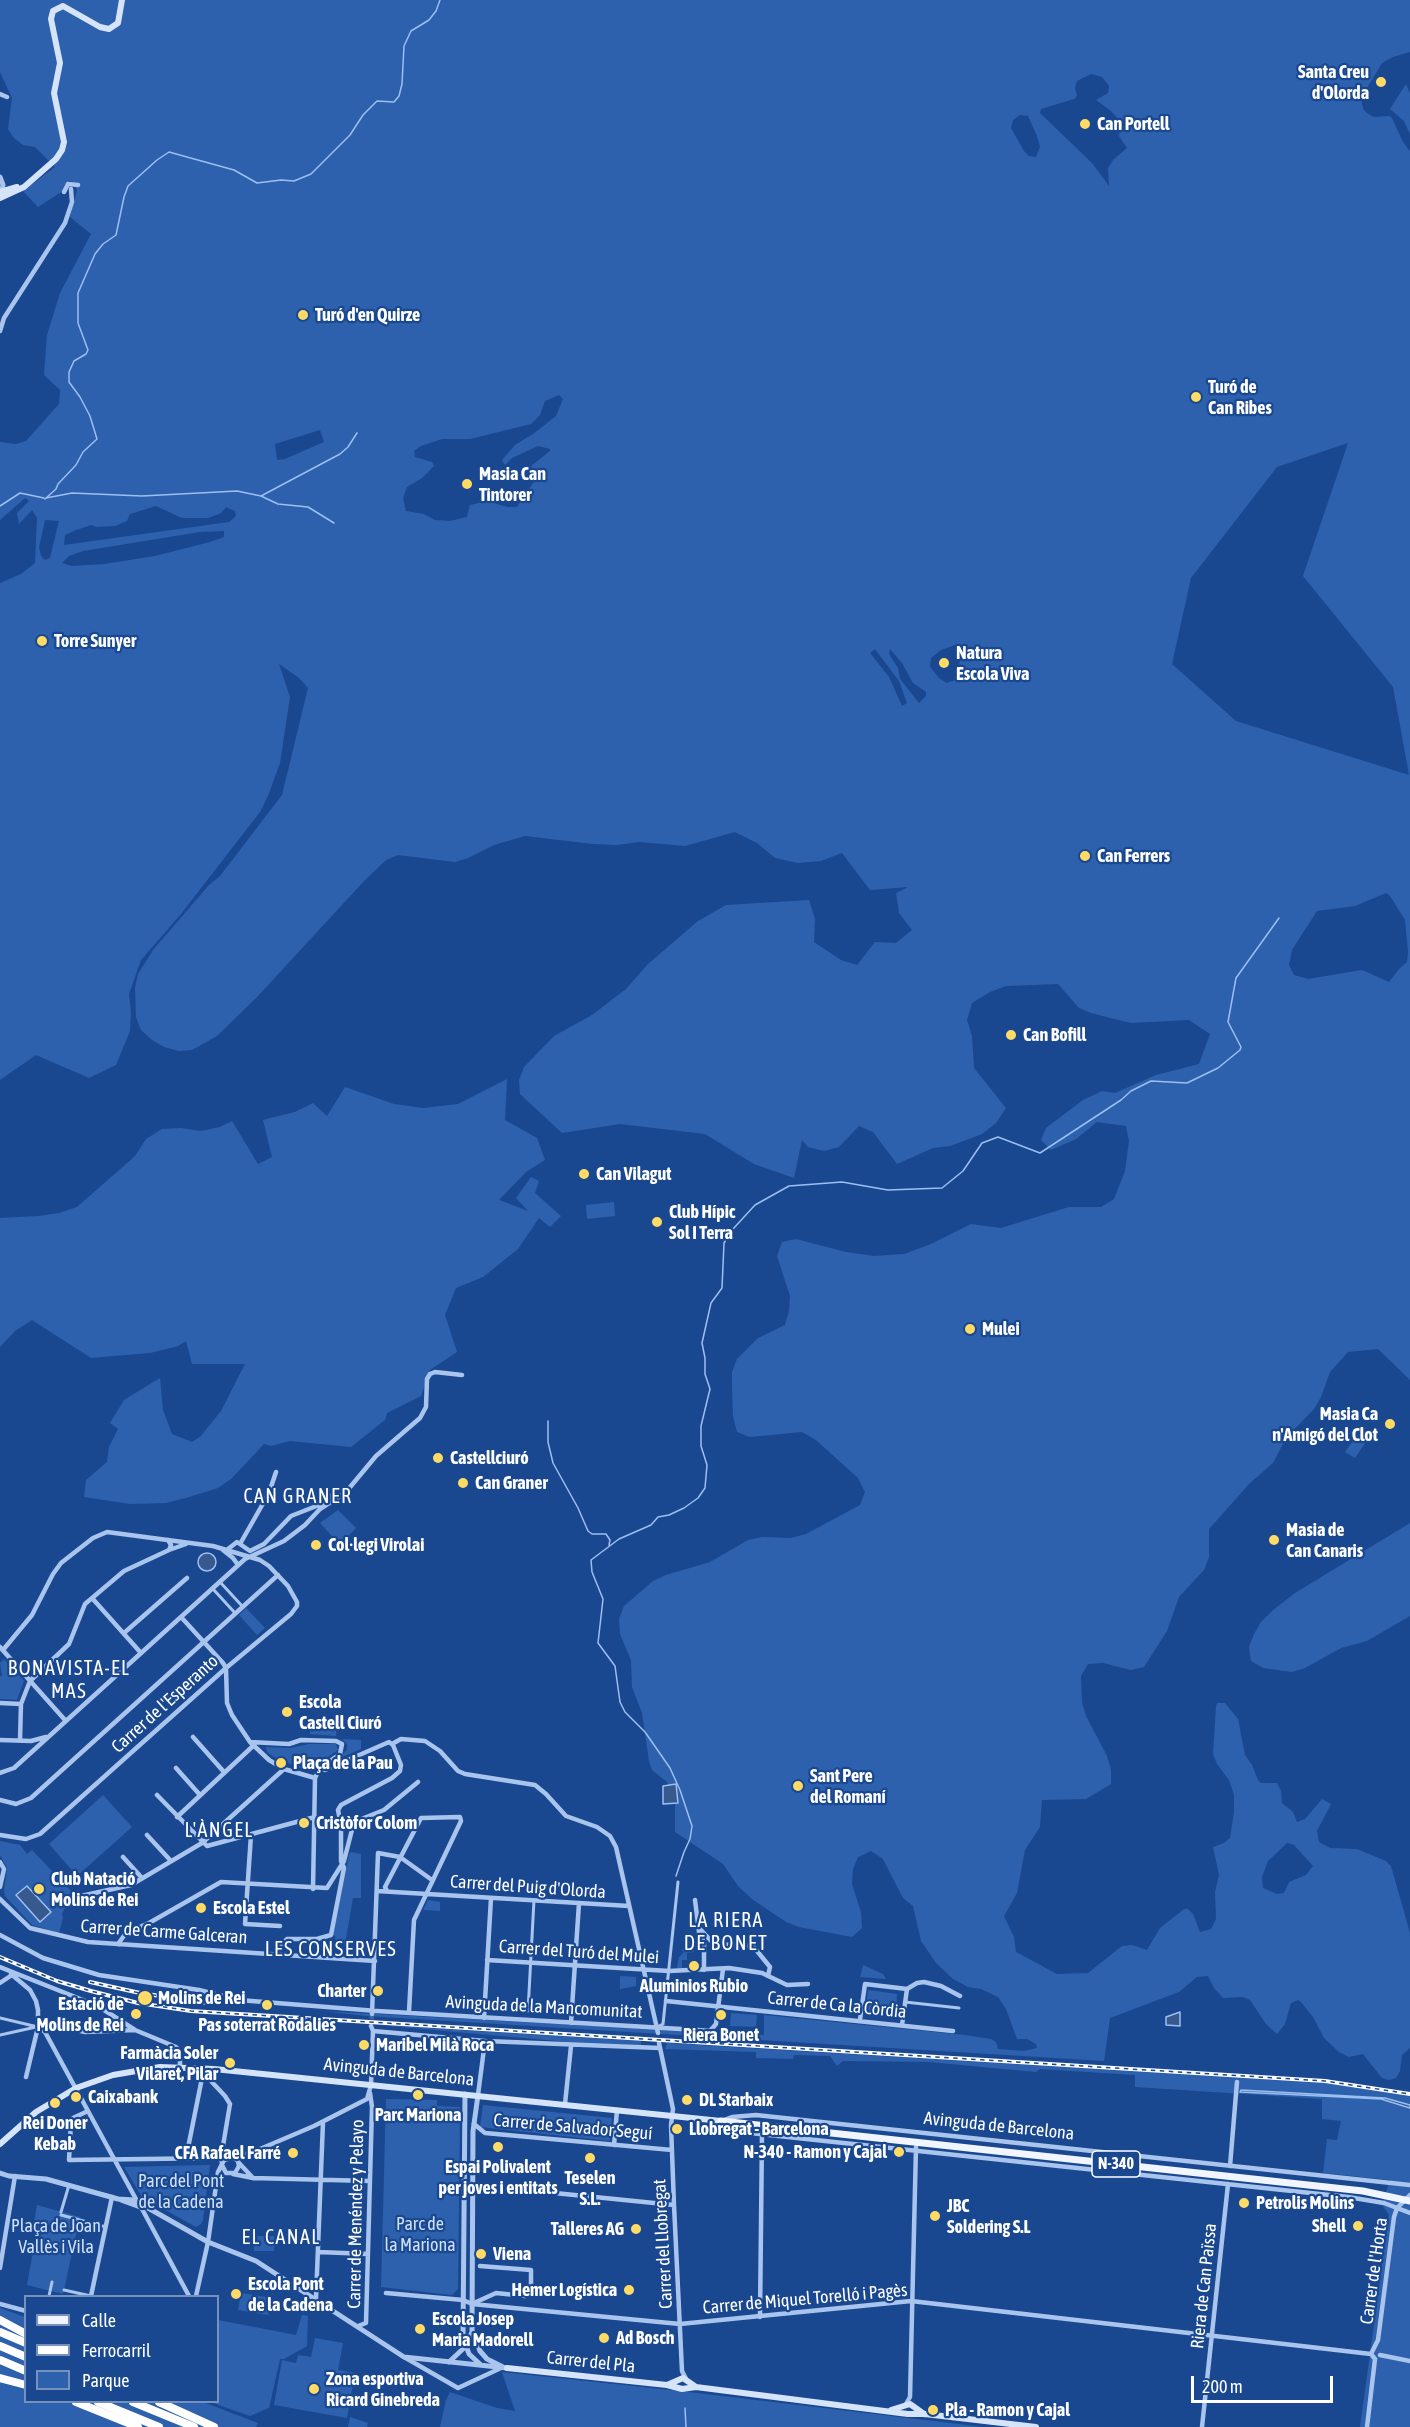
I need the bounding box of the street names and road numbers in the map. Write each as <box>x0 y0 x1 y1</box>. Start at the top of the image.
street label: Carrer de l'Esperanto <box>107 1650 223 1758</box>
street label: Carrer del Puig d'Olorda <box>449 1871 607 1903</box>
street label: Carrer de Carme Galceran <box>80 1915 248 1949</box>
street label: Carrer del Turó del Mulei <box>498 1936 660 1968</box>
street label: Carrer de Ca la Còrdia <box>766 1987 908 2023</box>
street label: Avinguda de la Mancomunitat <box>445 1991 643 2023</box>
street label: Avinguda de Barcelona <box>323 2053 475 2091</box>
street label: Avinguda de Barcelona <box>923 2107 1075 2145</box>
street label: Carrer de Salvador Seguí <box>493 2109 653 2145</box>
street label: Carrer de Menéndez y Pelayo <box>344 2119 368 2309</box>
road number: N-340 <box>1092 2151 1140 2177</box>
street label: Carrer del Llobregat <box>649 2179 677 2309</box>
street label: Carrer de l'Horta <box>1356 2216 1392 2326</box>
street label: Riera de Can Païssa <box>1187 2222 1221 2350</box>
street label: Carrer de Miquel Torelló i Pagès <box>702 2279 908 2319</box>
street label: Carrer del Pla <box>546 2347 636 2377</box>

